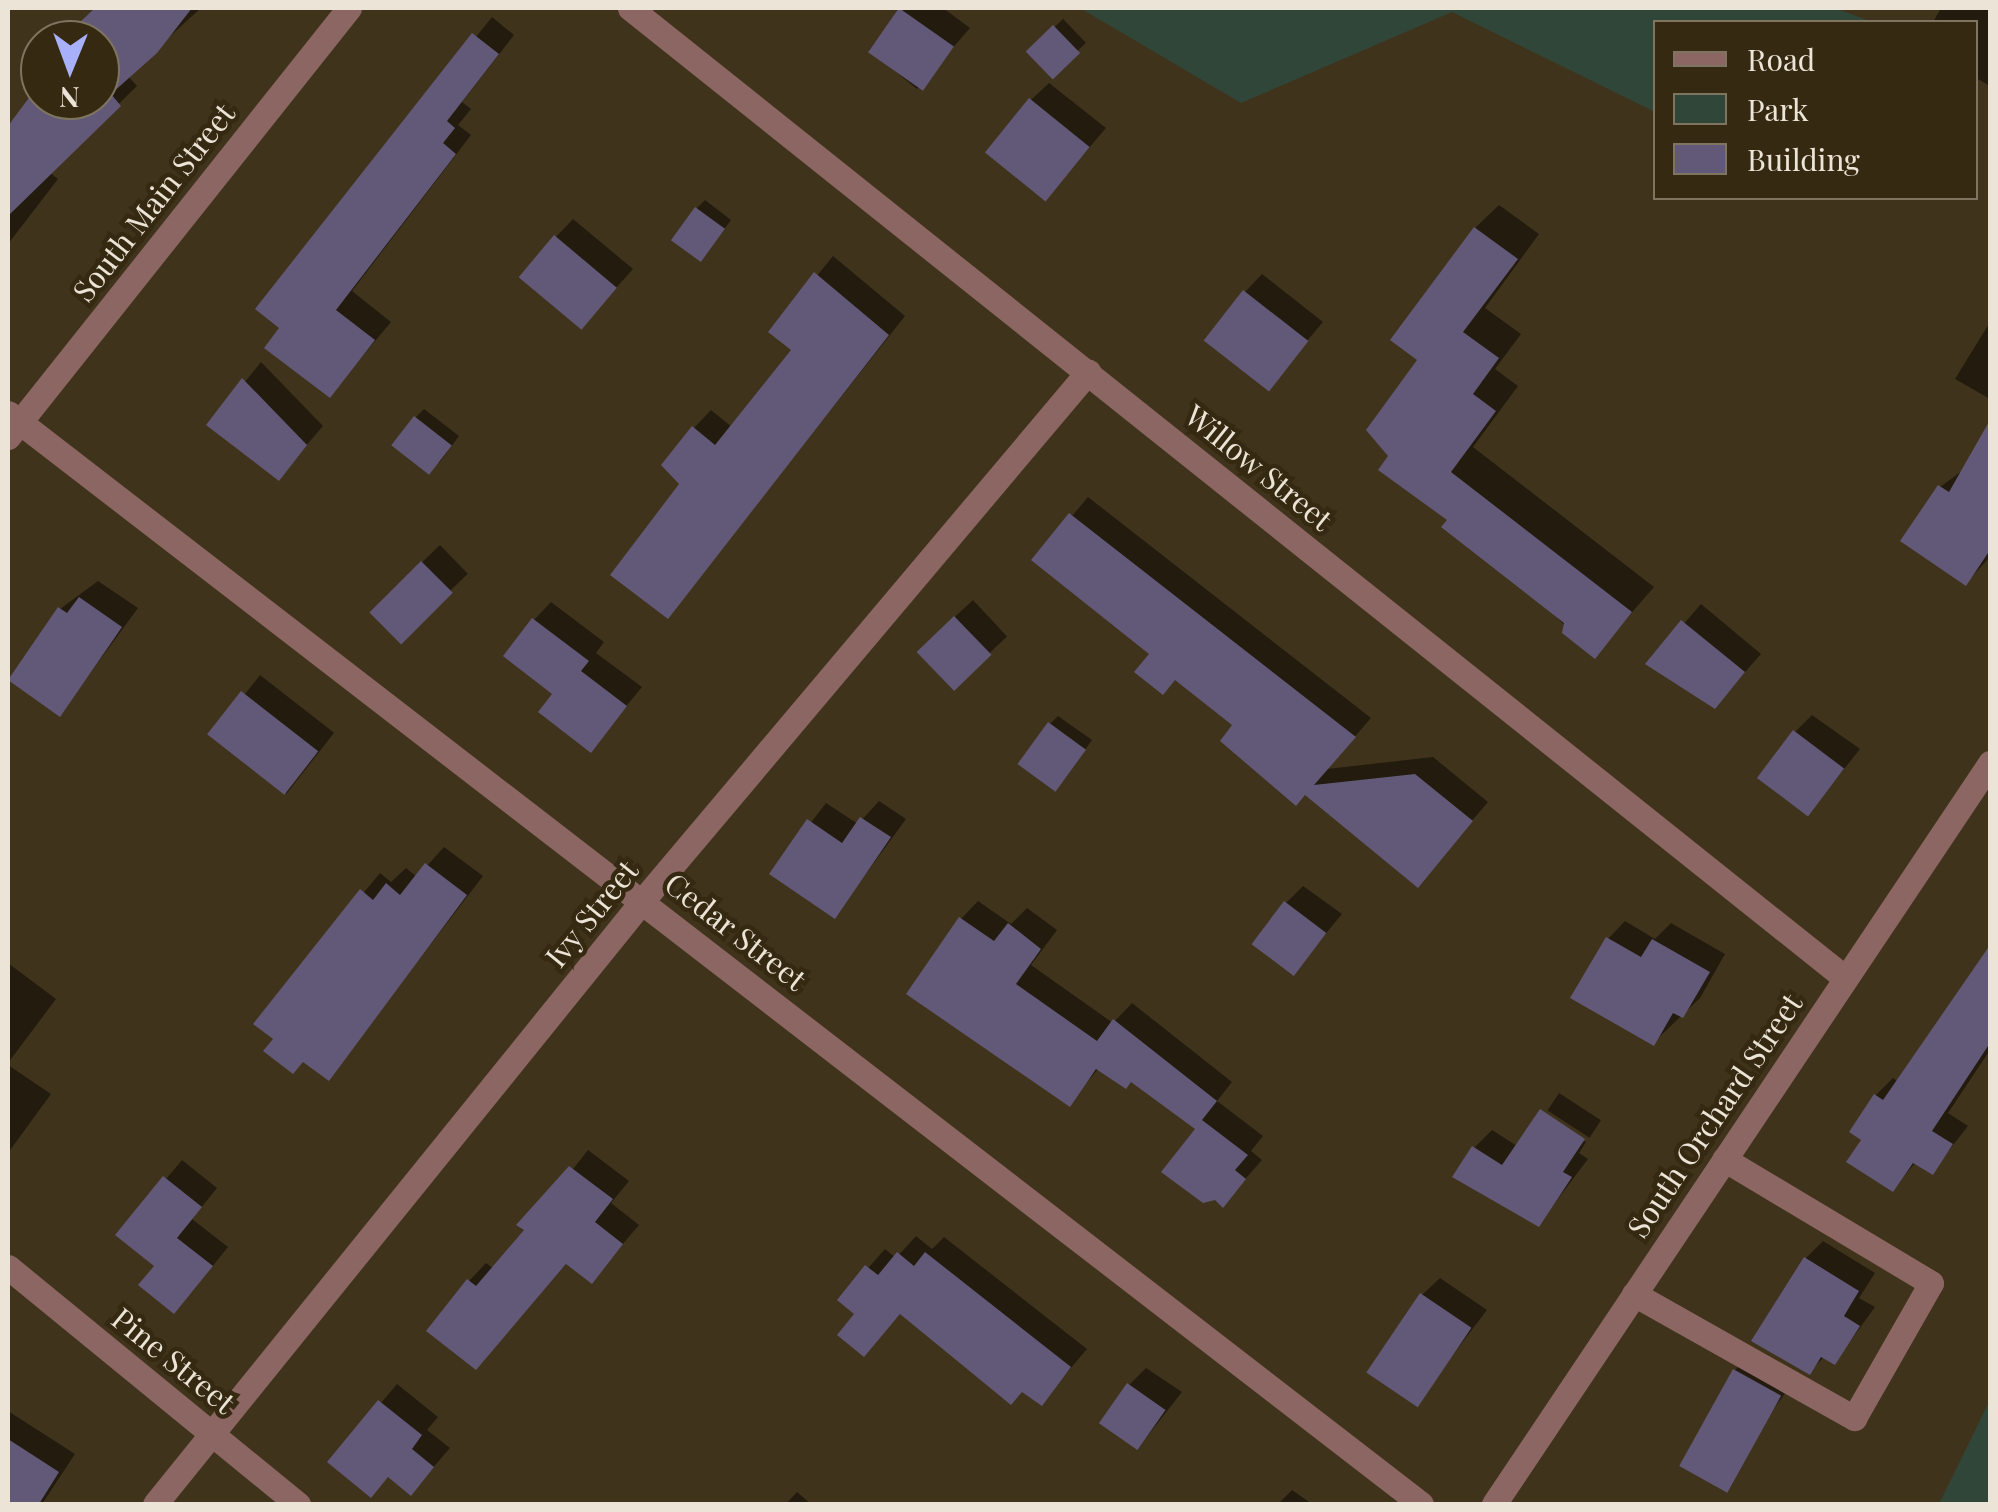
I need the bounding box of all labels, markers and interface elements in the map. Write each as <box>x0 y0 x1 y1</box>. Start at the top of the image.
north arrow <box>20 20 120 120</box>
legend <box>1653 20 1978 200</box>
text: Road <box>1747 39 1815 79</box>
text: N <box>59 80 80 117</box>
text: Park <box>1747 89 1809 129</box>
street label: South Main Street <box>64 96 242 308</box>
text: Building <box>1747 139 1860 179</box>
street label: Willow Street <box>1178 397 1340 537</box>
street label: Ivy Street <box>537 852 645 974</box>
street label: Cedar Street <box>658 865 814 997</box>
street label: South Orchard Street <box>1619 986 1809 1244</box>
street label: Pine Street <box>105 1300 243 1420</box>

